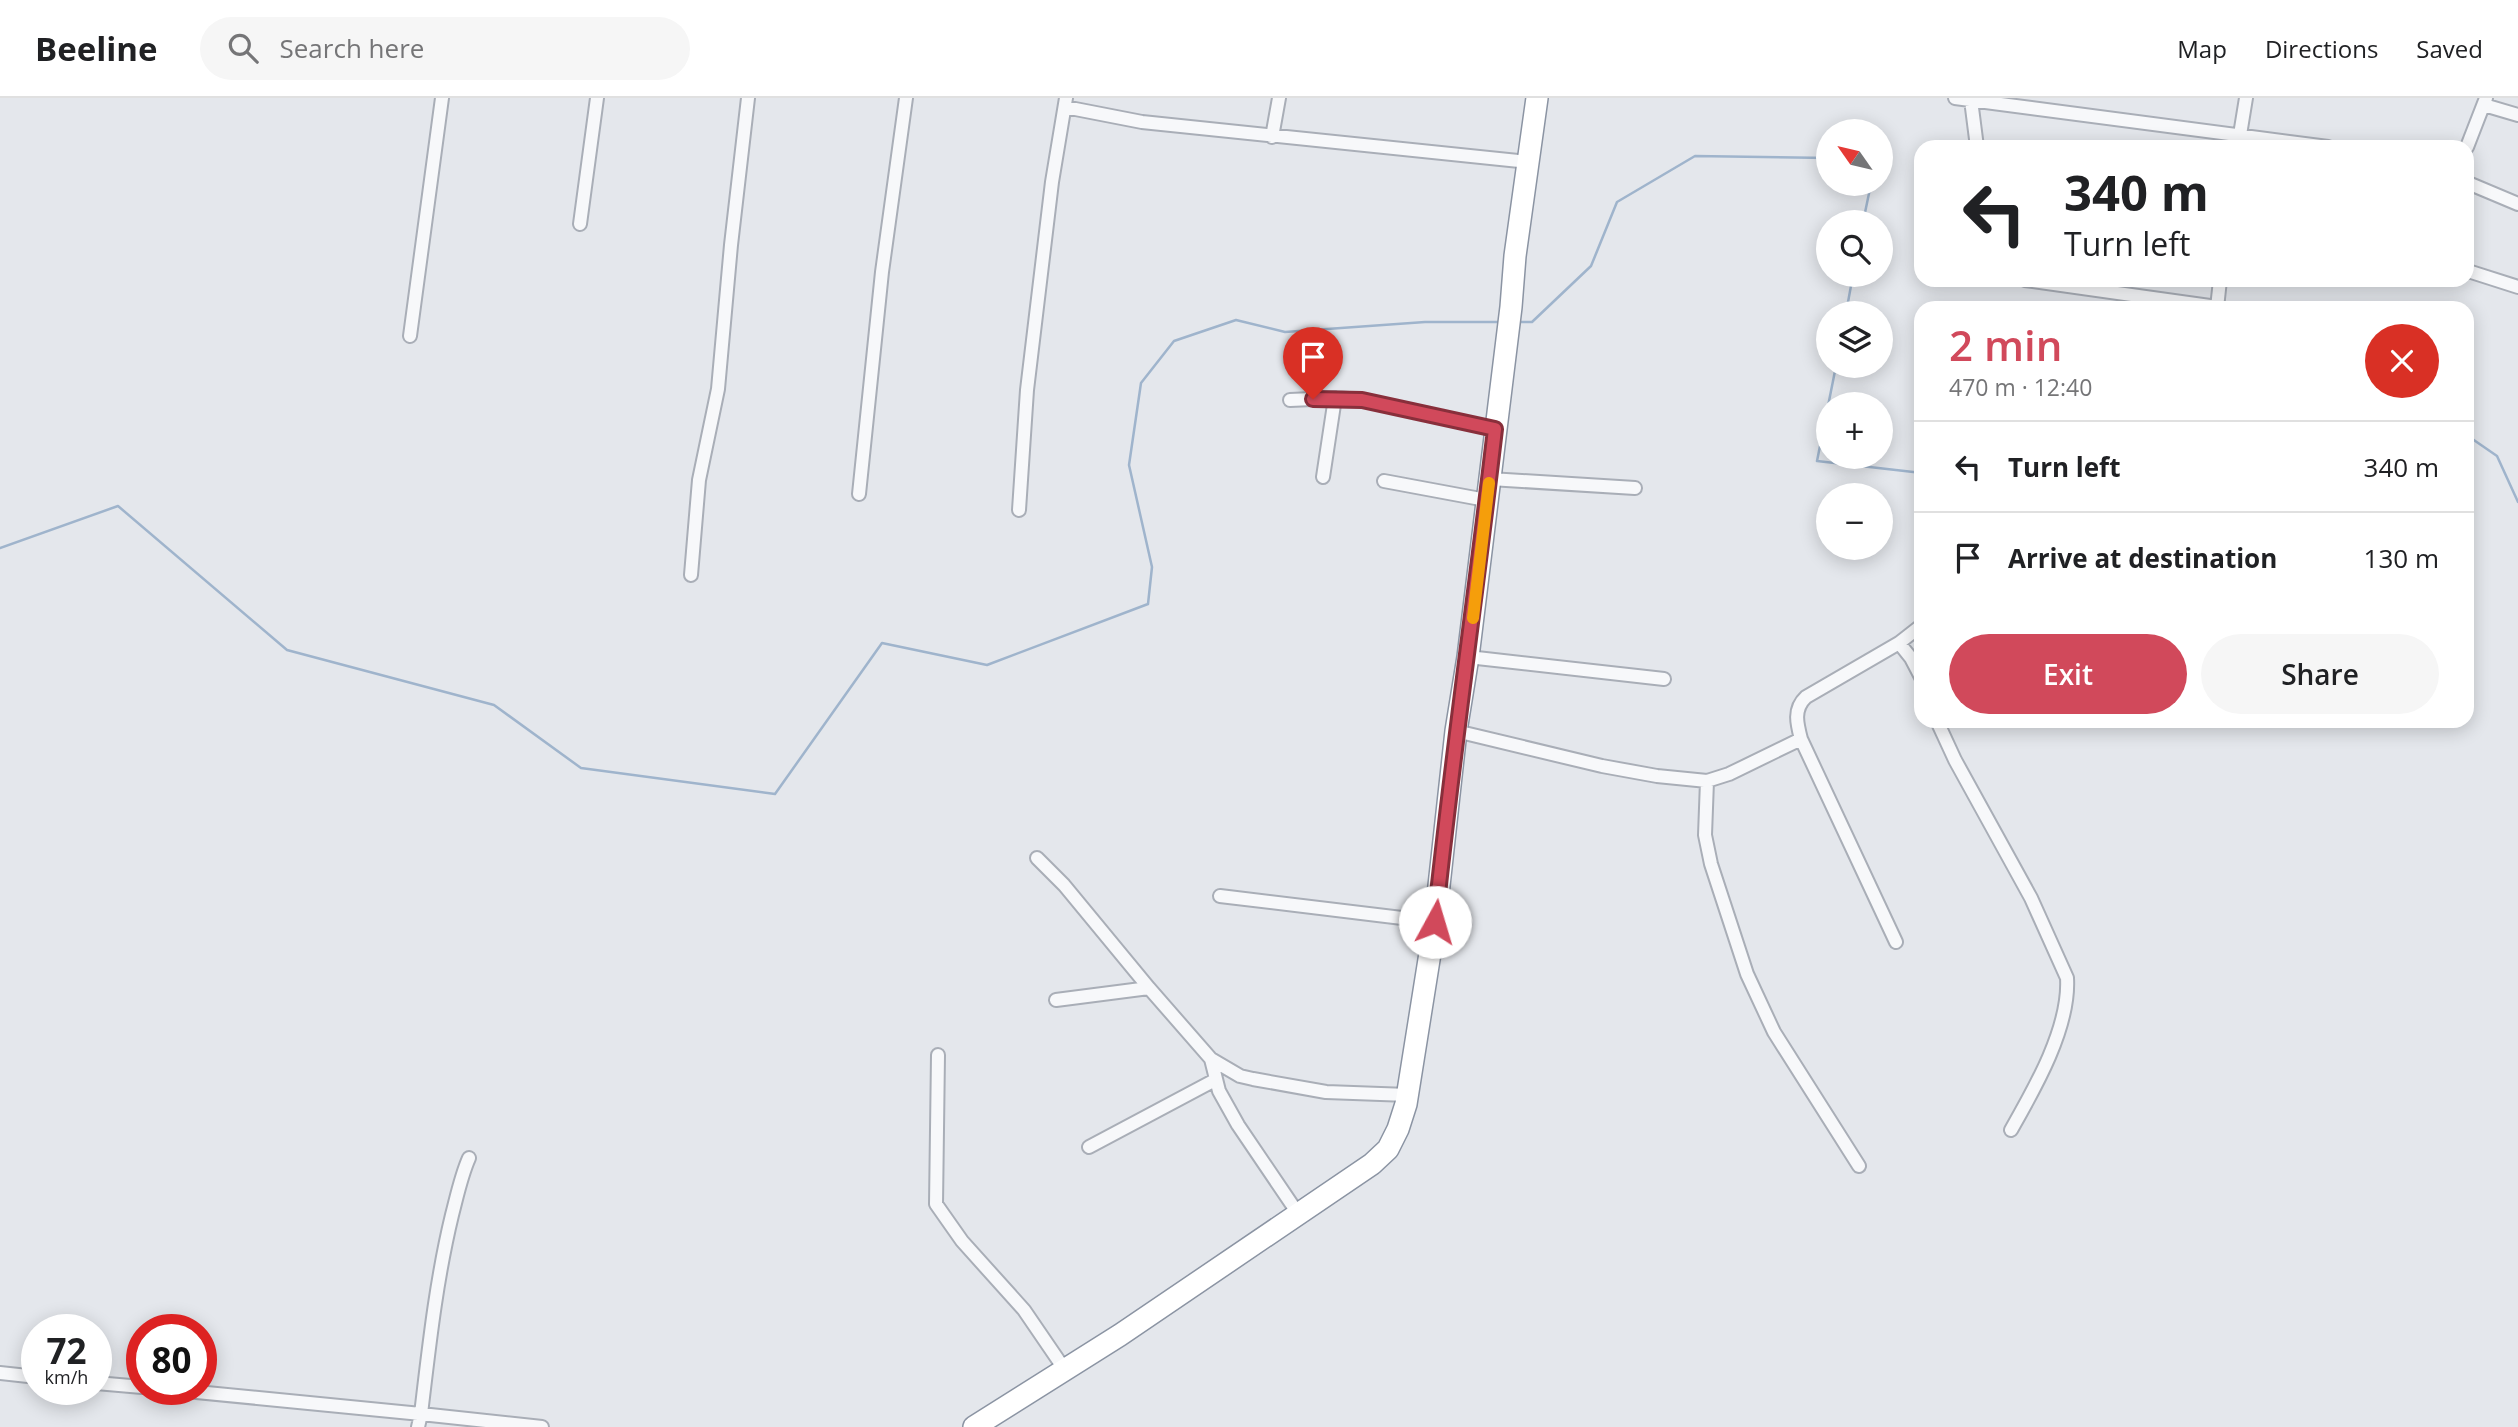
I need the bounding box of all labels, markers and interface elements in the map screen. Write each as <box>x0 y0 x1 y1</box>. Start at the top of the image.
search box <box>200 17 690 80</box>
text: Beeline <box>35 26 158 71</box>
icon: search <box>224 29 262 67</box>
text: Search here <box>280 30 424 66</box>
text: Map <box>2177 32 2227 65</box>
text: Directions <box>2265 32 2378 65</box>
text: Saved <box>2416 32 2483 65</box>
north arrow <box>1816 119 1894 196</box>
map controls <box>1816 119 1893 560</box>
text: 340 m <box>2064 159 2209 225</box>
icon: left <box>1949 168 2040 259</box>
button: search <box>1816 210 1893 287</box>
text: Turn left <box>2064 222 2190 265</box>
button: layers <box>1816 301 1893 378</box>
text: 2 min <box>1949 316 2062 373</box>
button: close <box>2365 324 2439 398</box>
pin <box>1283 327 1343 399</box>
icon: arrive <box>1294 338 1332 376</box>
text: 470 m · 12:40 <box>1949 371 2092 403</box>
button: + <box>1816 392 1893 469</box>
icon: left <box>1949 448 1987 486</box>
text: Turn left <box>2008 449 2120 485</box>
text: 340 m <box>2364 449 2439 485</box>
button: − <box>1816 483 1893 560</box>
icon: arrive <box>1949 539 1987 577</box>
text: Arrive at destination <box>2008 540 2277 576</box>
text: 130 m <box>2364 540 2439 576</box>
button: Exit <box>1949 634 2187 714</box>
button: Share <box>2201 634 2439 714</box>
position arrow <box>1398 885 1472 959</box>
speed limit sign: 80 <box>126 1314 217 1405</box>
text: 72 <box>46 1327 87 1374</box>
text: km/h <box>45 1365 88 1389</box>

